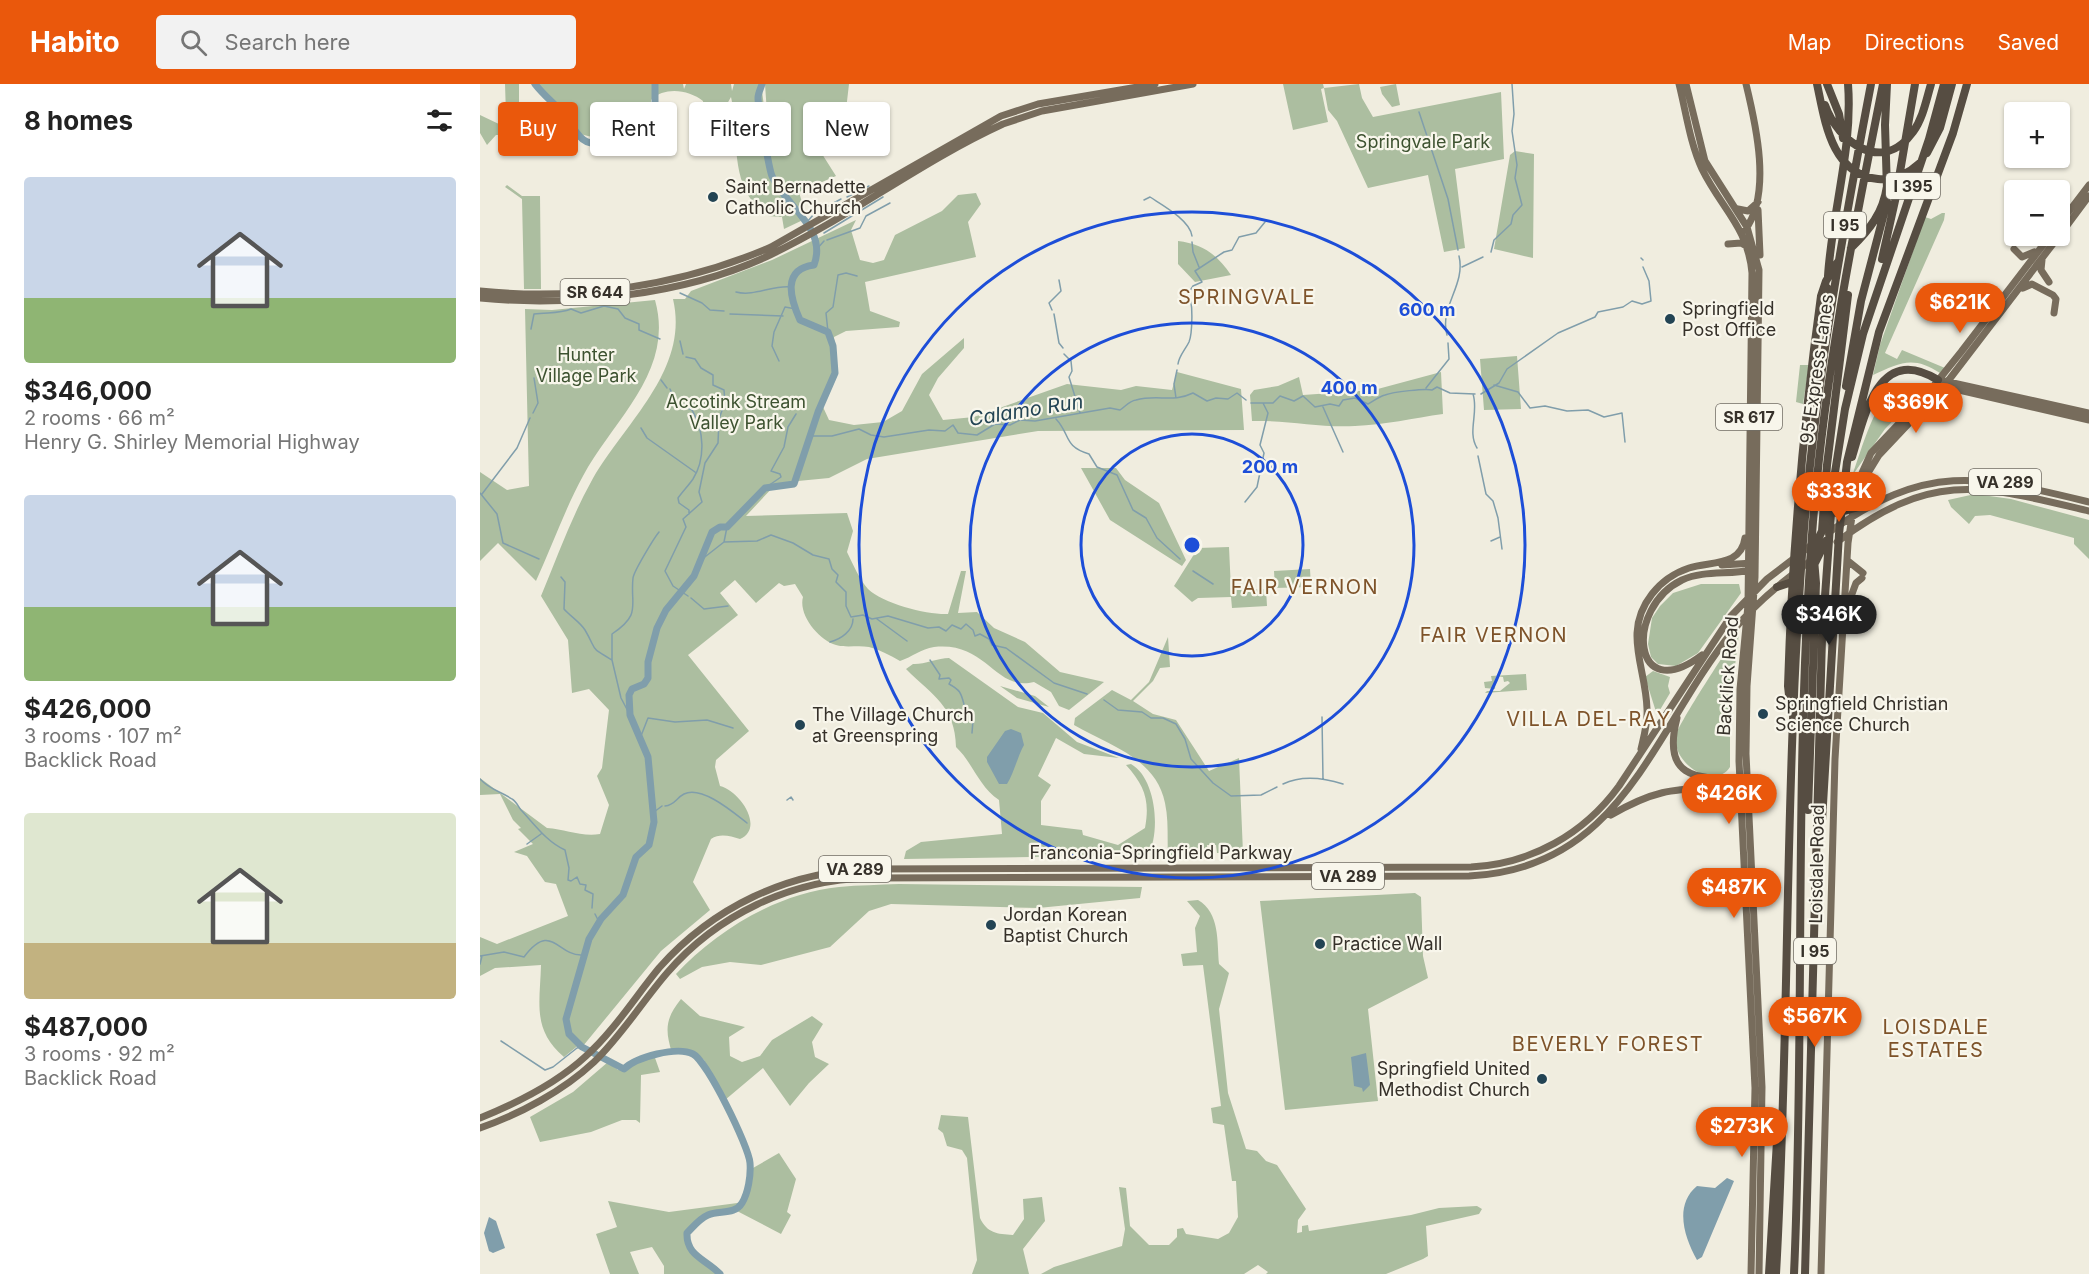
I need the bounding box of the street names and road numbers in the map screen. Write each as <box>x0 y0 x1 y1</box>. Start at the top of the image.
road number: I 395 <box>1886 173 1940 199</box>
road number: I 95 <box>1824 212 1866 238</box>
road number: SR 644 <box>560 279 630 305</box>
street label: 95 Express Lanes <box>1796 293 1837 445</box>
road number: SR 617 <box>1716 404 1782 430</box>
road number: VA 289 <box>1969 469 2041 495</box>
street label: Backlick Road <box>1713 616 1742 736</box>
street label: Loisdale Road <box>1805 804 1828 924</box>
street label: Franconia-Springfield Parkway <box>1030 842 1292 863</box>
road number: VA 289 <box>819 856 891 882</box>
road number: VA 289 <box>1312 863 1384 889</box>
road number: I 95 <box>1794 938 1836 964</box>

